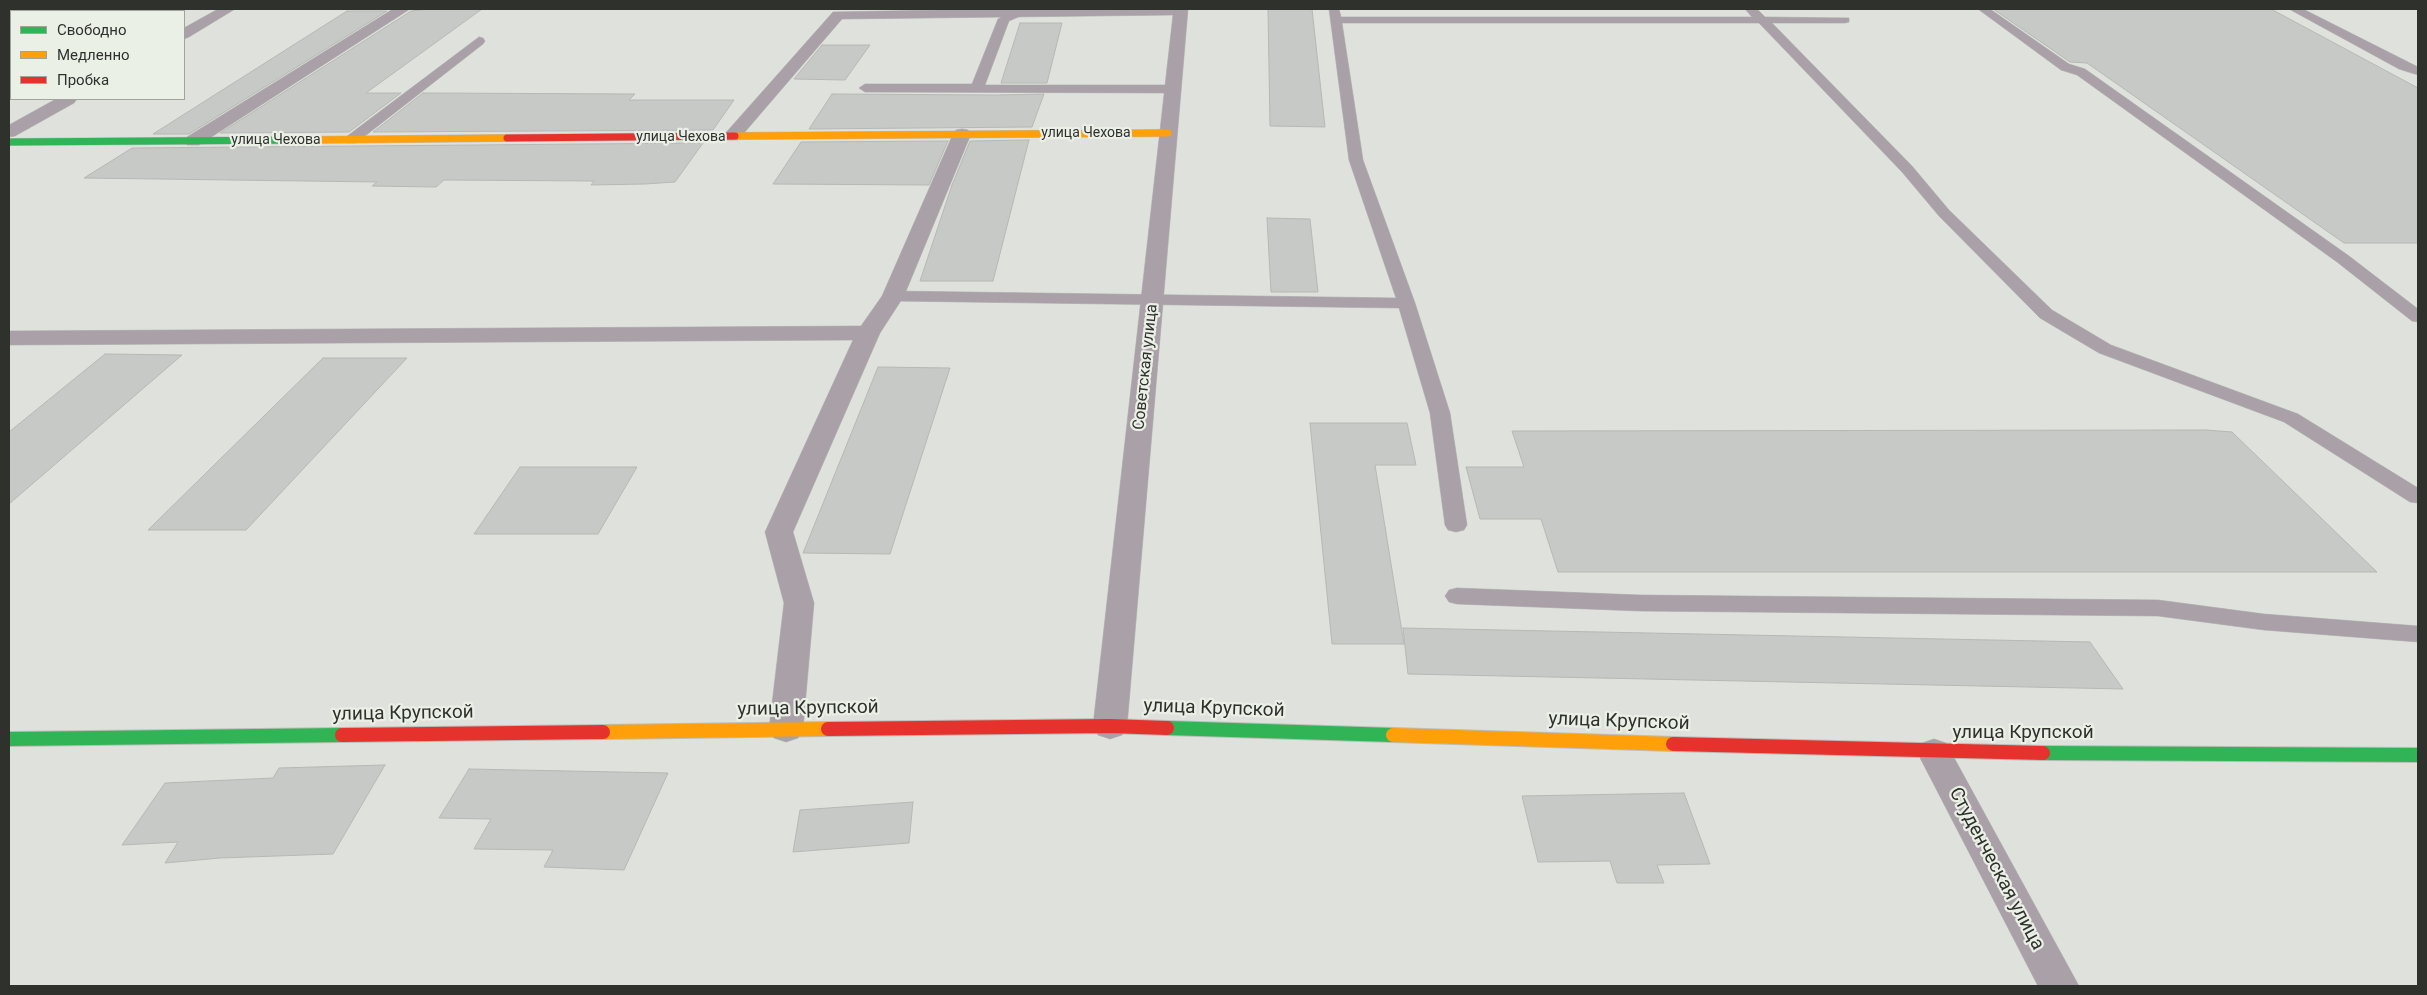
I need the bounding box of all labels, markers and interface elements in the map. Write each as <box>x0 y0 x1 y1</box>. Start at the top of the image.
legend <box>10 10 185 100</box>
text: Свободно <box>57 21 126 39</box>
text: Медленно <box>57 46 130 64</box>
text: Пробка <box>57 71 109 89</box>
street label: улица Чехова <box>1041 125 1131 141</box>
street label: улица Чехова <box>636 129 726 145</box>
street label: улица Чехова <box>231 132 321 148</box>
street label: Советская улица <box>1130 303 1162 431</box>
street label: улица Крупской <box>1143 695 1285 723</box>
street label: улица Крупской <box>737 696 879 722</box>
street label: улица Крупской <box>332 701 474 727</box>
street label: улица Крупской <box>1548 708 1690 736</box>
street label: улица Крупской <box>1952 722 2094 744</box>
street label: Студенческая улица <box>1943 784 2049 954</box>

